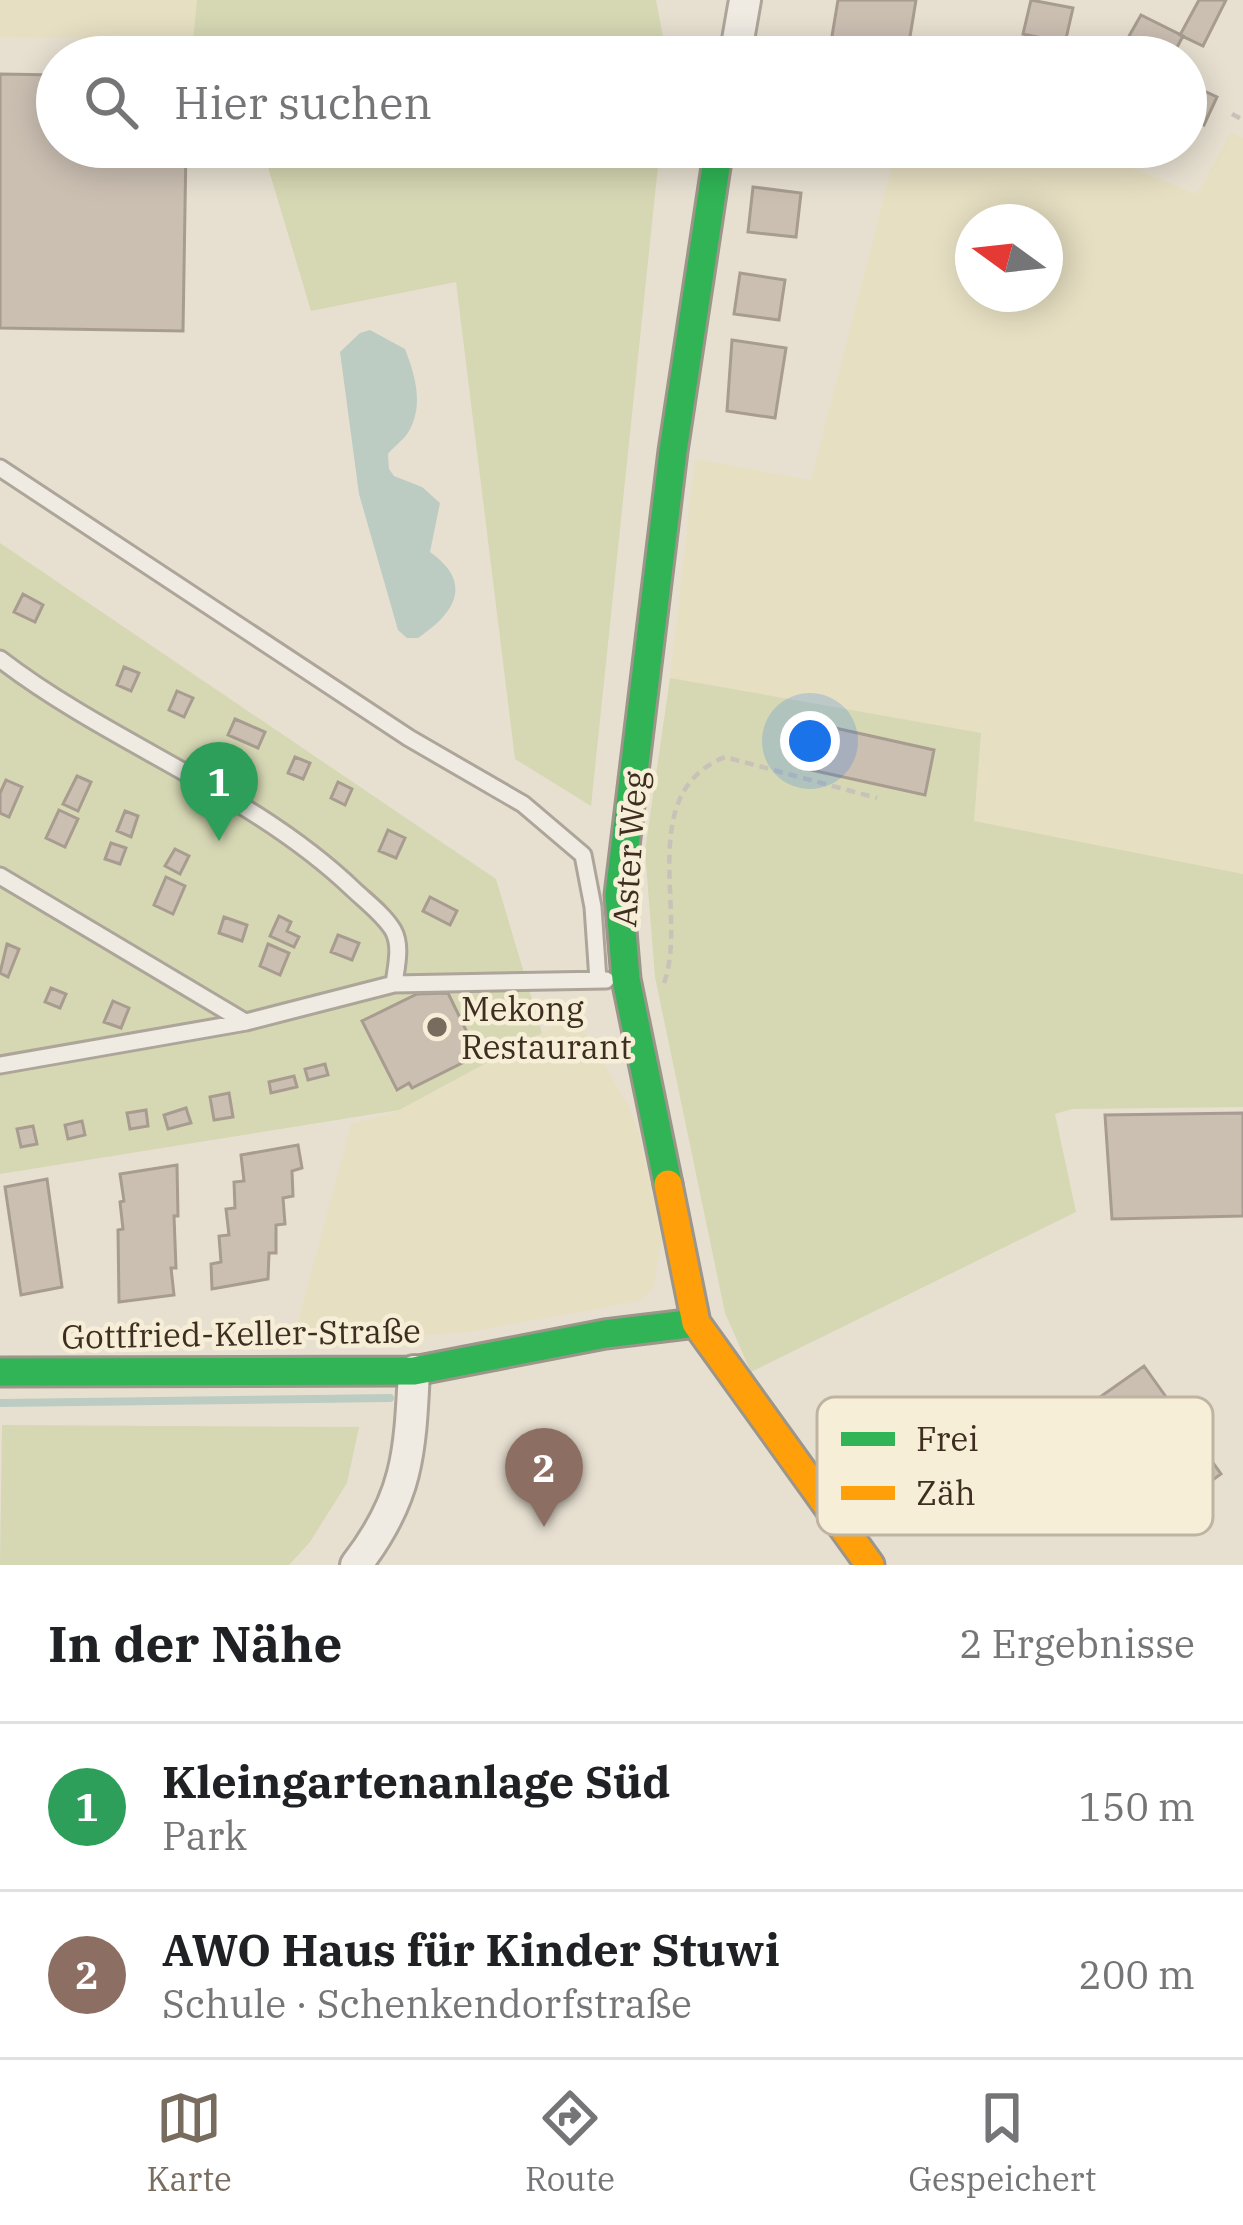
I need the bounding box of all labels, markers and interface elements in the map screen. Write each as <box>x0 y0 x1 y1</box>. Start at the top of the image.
search box <box>36 36 1207 168</box>
icon: search <box>78 69 144 135</box>
text: Hier suchen <box>174 73 432 131</box>
north arrow <box>955 204 1063 312</box>
your location <box>780 711 840 771</box>
pin: 1 <box>180 742 258 841</box>
street label: Aster Weg <box>602 770 656 928</box>
place label: Mekong Restaurant <box>461 987 632 1068</box>
marker: Mekong Restaurant <box>424 1014 450 1040</box>
street label: Gottfried-Keller-Straße <box>61 1308 421 1358</box>
legend <box>817 1397 1213 1535</box>
text: Frei <box>916 1417 979 1460</box>
pin: 2 <box>505 1428 583 1527</box>
text: Zäh <box>916 1471 976 1514</box>
text: In der Nähe <box>48 1610 342 1676</box>
text: 2 Ergebnisse <box>959 1618 1195 1669</box>
text: Kleingartenanlage Süd <box>162 1752 671 1810</box>
text: 1 <box>75 1781 99 1832</box>
text: 150 m <box>1079 1781 1195 1832</box>
text: Park <box>162 1810 247 1861</box>
text: AWO Haus für Kinder Stuwi <box>162 1920 780 1978</box>
text: 2 <box>75 1949 99 2000</box>
text: 200 m <box>1079 1949 1195 2000</box>
text: Schule · Schenkendorfstraße <box>162 1978 692 2029</box>
tab: Karte <box>147 2085 232 2200</box>
tab: Route <box>525 2085 615 2200</box>
tab: Gespeichert <box>908 2085 1096 2200</box>

